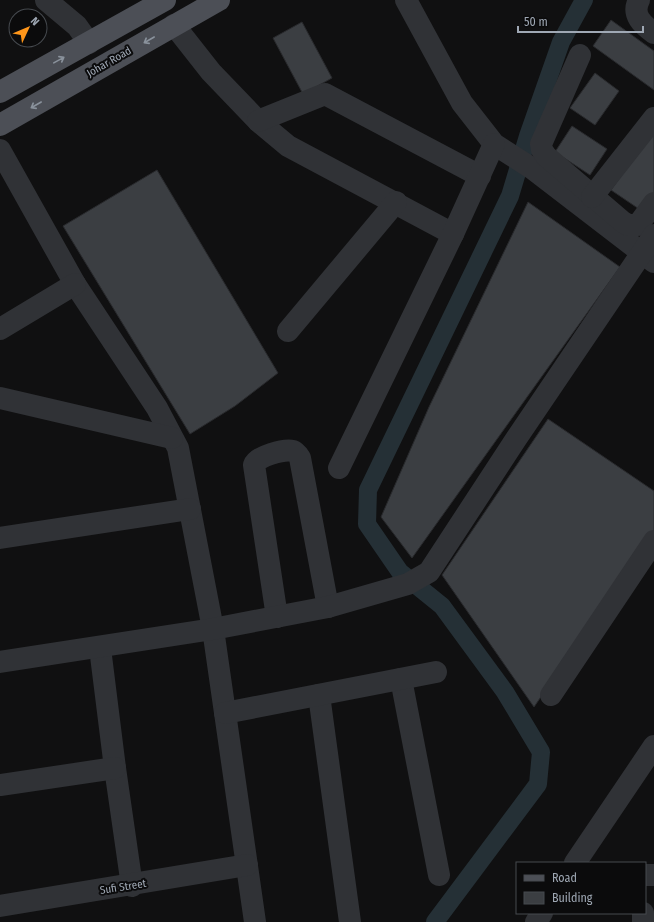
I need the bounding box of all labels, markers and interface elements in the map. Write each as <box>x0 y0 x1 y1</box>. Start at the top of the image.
north arrow <box>8 8 48 48</box>
scale bar <box>518 8 643 34</box>
text: N <box>28 15 42 28</box>
text: 50 m <box>524 15 548 29</box>
one-way arrow <box>143 36 155 44</box>
street label: Johar Road <box>84 44 134 80</box>
one-way arrow <box>52 55 64 63</box>
one-way arrow <box>30 101 42 109</box>
legend <box>516 862 646 914</box>
text: Road <box>552 871 577 885</box>
street label: Sufi Street <box>99 877 147 897</box>
text: Building <box>552 891 593 905</box>

